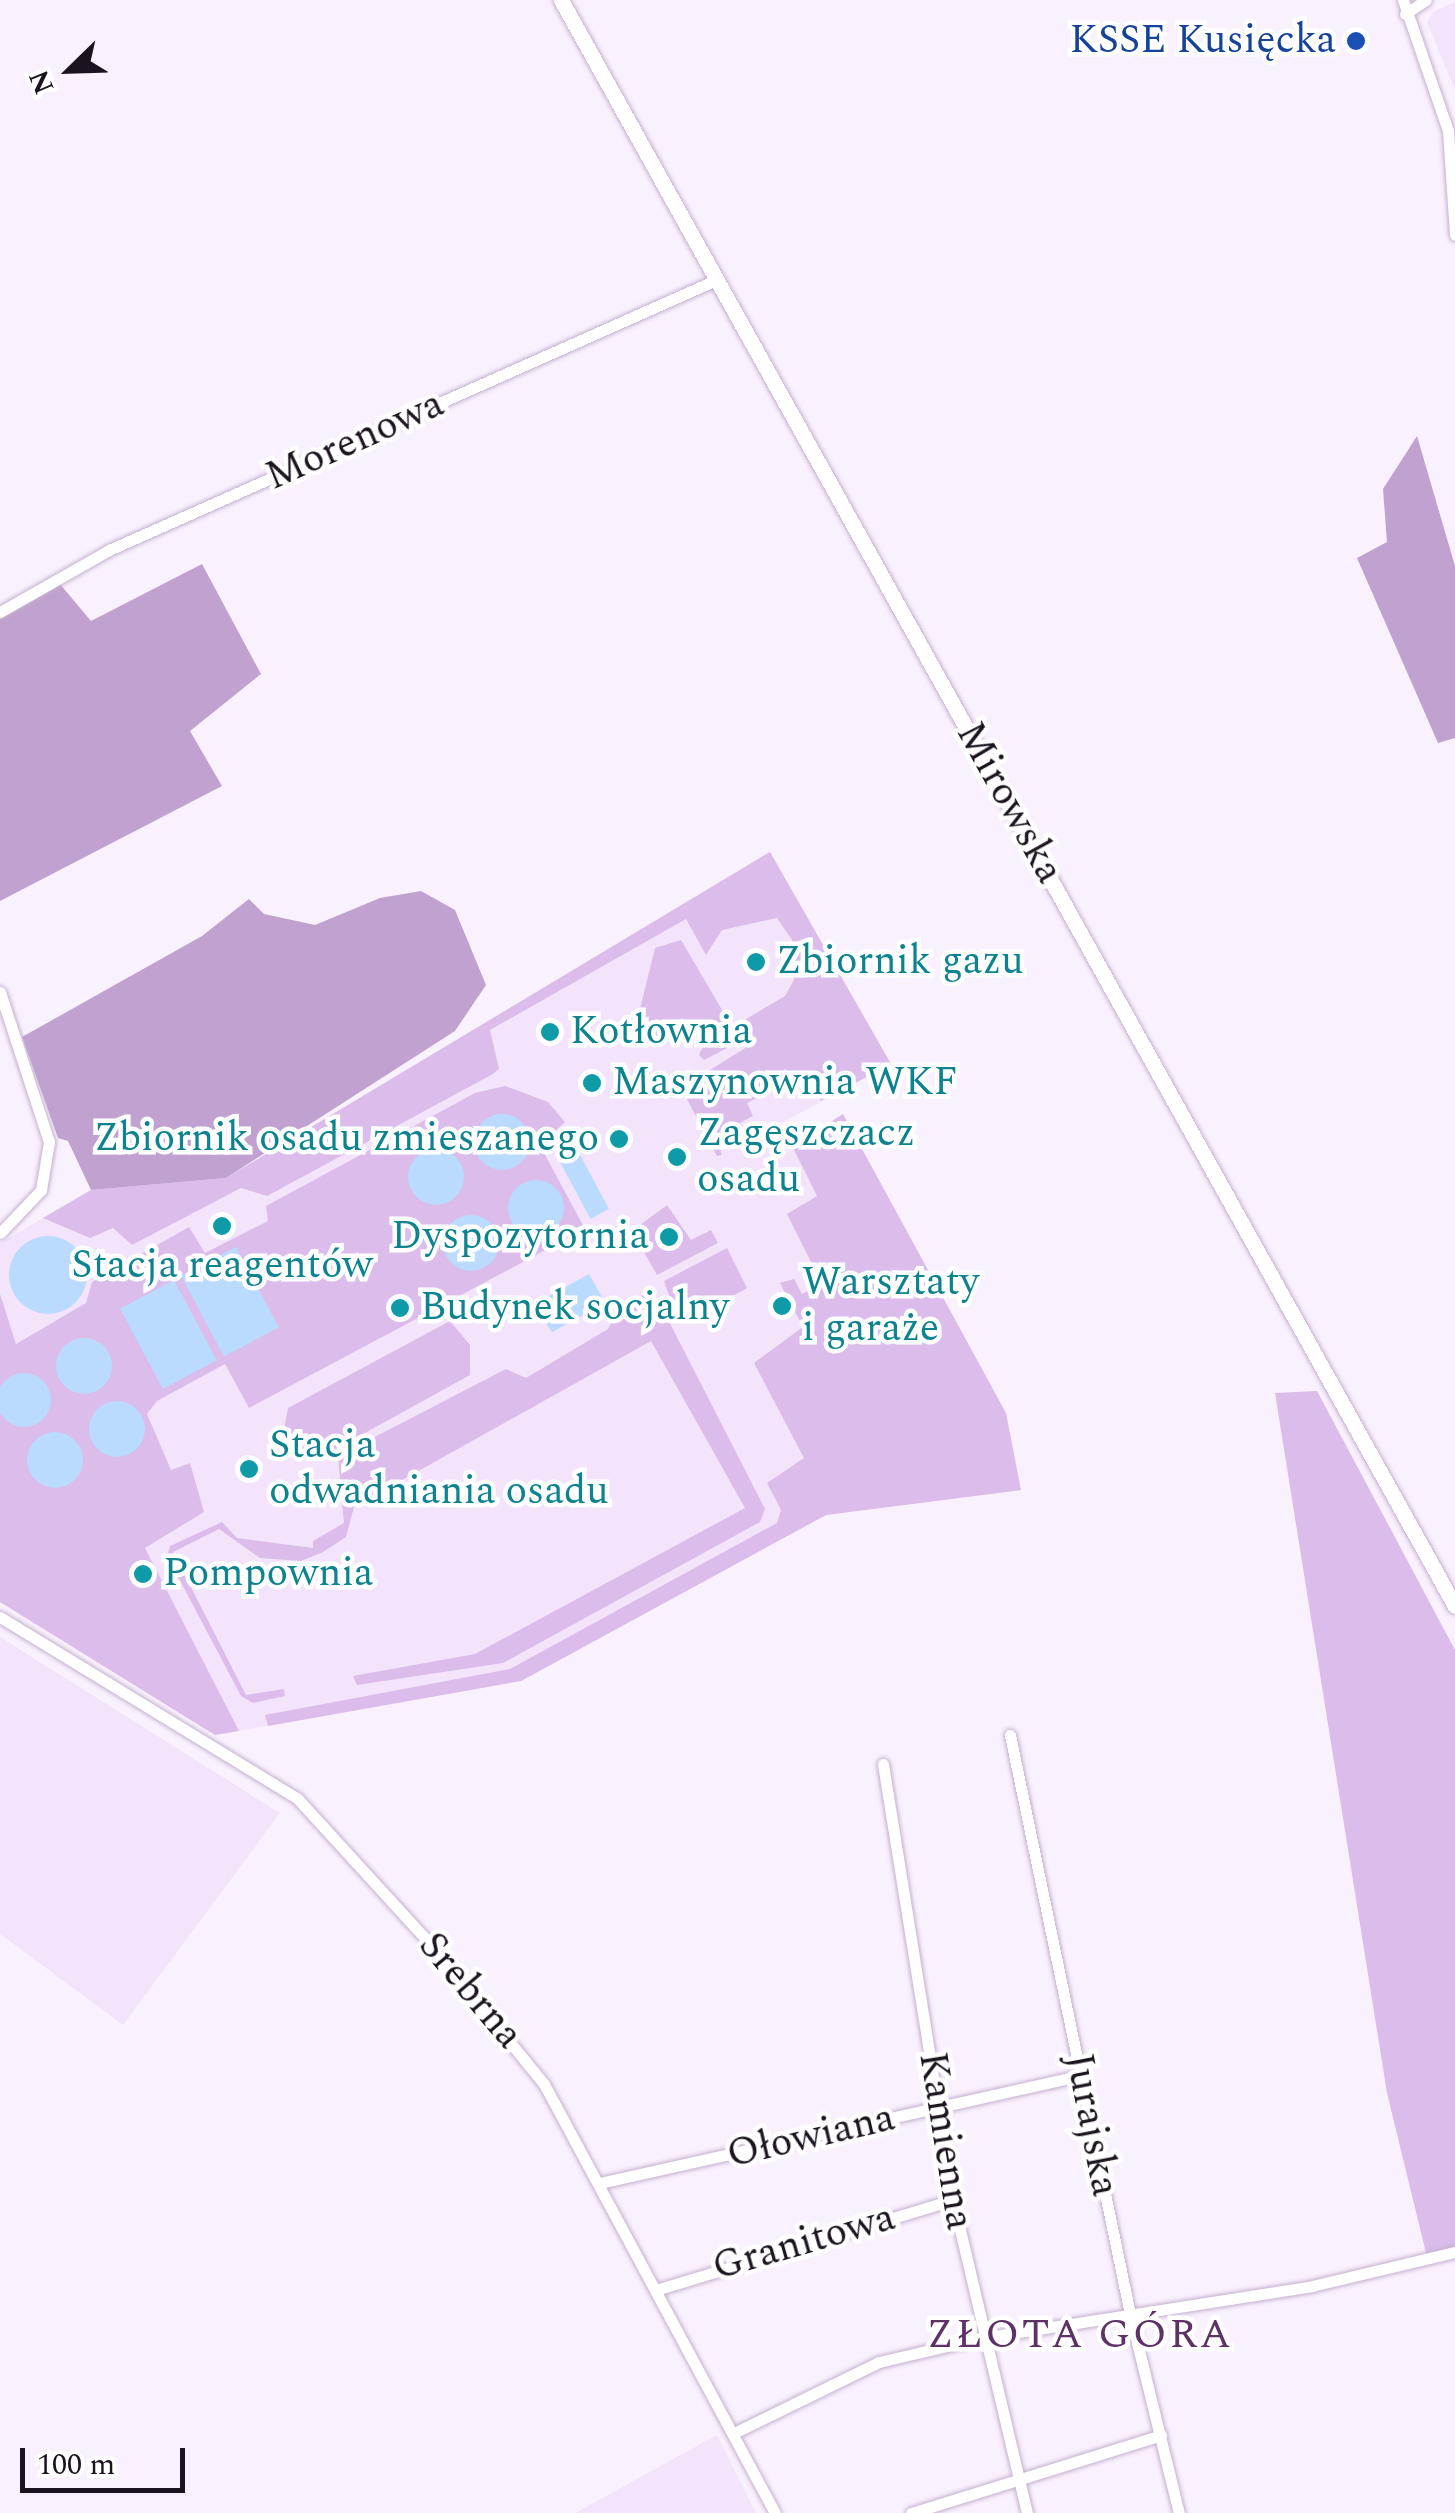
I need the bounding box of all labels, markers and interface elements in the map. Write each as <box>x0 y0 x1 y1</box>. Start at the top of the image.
place label: KSSE Kusięcka <box>1069 17 1336 65</box>
north arrow <box>20 20 120 120</box>
marker: KSSE Kusięcka <box>1345 30 1367 52</box>
text: N <box>18 63 66 101</box>
street label: Morenowa <box>259 380 451 502</box>
street label: Mirowska <box>945 714 1073 892</box>
place label: Zbiornik gazu <box>776 938 1024 986</box>
marker: Zbiornik gazu <box>745 951 767 973</box>
place label: Kotłownia <box>570 1008 752 1056</box>
marker: Kotłownia <box>539 1021 561 1043</box>
place label: Maszynownia WKF <box>612 1059 958 1107</box>
marker: Maszynownia WKF <box>581 1072 603 1094</box>
place label: Zagęszczacz osadu <box>697 1110 915 1204</box>
place label: Zbiornik osadu zmieszanego <box>94 1115 599 1163</box>
marker: Zbiornik osadu zmieszanego <box>608 1128 630 1150</box>
marker: Zagęszczacz osadu <box>666 1146 688 1168</box>
place label: Dyspozytornia <box>391 1213 649 1261</box>
marker: Stacja reagentów <box>211 1215 233 1237</box>
marker: Dyspozytornia <box>658 1226 680 1248</box>
place label: Stacja reagentów <box>71 1242 373 1290</box>
place label: Warsztaty i garaże <box>802 1259 979 1353</box>
place label: Budynek socjalny <box>420 1284 729 1332</box>
marker: Warsztaty i garaże <box>771 1295 793 1317</box>
marker: Budynek socjalny <box>389 1297 411 1319</box>
place label: Stacja odwadniania osadu <box>269 1422 609 1516</box>
marker: Stacja odwadniania osadu <box>238 1458 260 1480</box>
place label: Pompownia <box>163 1550 373 1598</box>
marker: Pompownia <box>132 1563 154 1585</box>
street label: Srebrna <box>407 1923 533 2059</box>
street label: Kamienna <box>907 2049 983 2233</box>
street label: Jurajska <box>1054 2049 1128 2201</box>
street label: Ołowiana <box>723 2094 899 2180</box>
street label: Granitowa <box>707 2194 901 2292</box>
district label: ZŁOTA GÓRA <box>926 2310 1234 2360</box>
scale bar <box>25 2428 190 2490</box>
text: 100 m <box>37 2442 115 2488</box>

